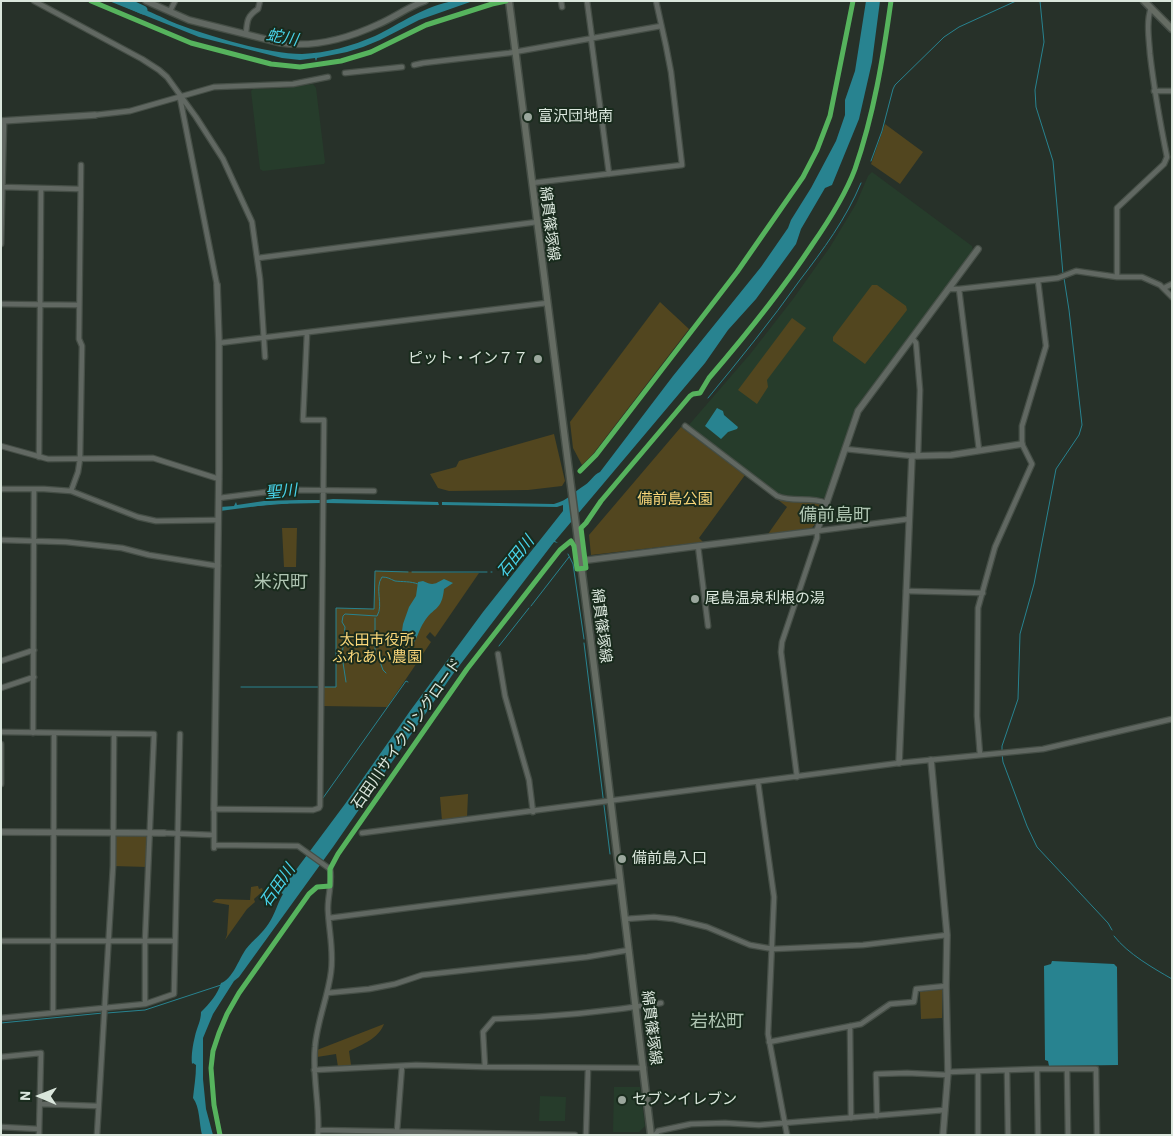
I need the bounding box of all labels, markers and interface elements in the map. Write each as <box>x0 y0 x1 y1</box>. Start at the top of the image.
water label: 蛇川 <box>265 26 299 50</box>
place label: 富沢団地南 <box>538 108 613 126</box>
marker: 富沢団地南 <box>522 111 534 123</box>
street label: 綿貫篠塚線 <box>535 186 563 262</box>
place label: ピット・イン７７ <box>408 350 528 368</box>
marker: ピット・イン７７ <box>532 353 544 365</box>
water label: 聖川 <box>264 481 298 503</box>
park label: 備前島公園 <box>638 491 712 509</box>
district label: 備前島町 <box>799 505 871 527</box>
water label: 石田川 <box>493 532 539 582</box>
district label: 米沢町 <box>254 572 308 594</box>
street label: 綿貫篠塚線 <box>587 588 615 664</box>
place label: 尾島温泉利根の湯 <box>705 590 825 608</box>
marker: 尾島温泉利根の湯 <box>689 593 701 605</box>
park label: 太田市役所 ふれあい農園 <box>332 632 422 667</box>
street label: 石田川サイクリングロード <box>348 655 466 813</box>
place label: 備前島入口 <box>632 850 707 868</box>
marker: 備前島入口 <box>616 853 628 865</box>
water label: 石田川 <box>256 861 300 911</box>
street label: 綿貫篠塚線 <box>637 990 665 1066</box>
district label: 岩松町 <box>690 1011 744 1033</box>
north arrow <box>15 1071 65 1121</box>
text: N <box>16 1091 34 1101</box>
place label: セブンイレブン <box>632 1091 737 1109</box>
marker: セブンイレブン <box>616 1094 628 1106</box>

